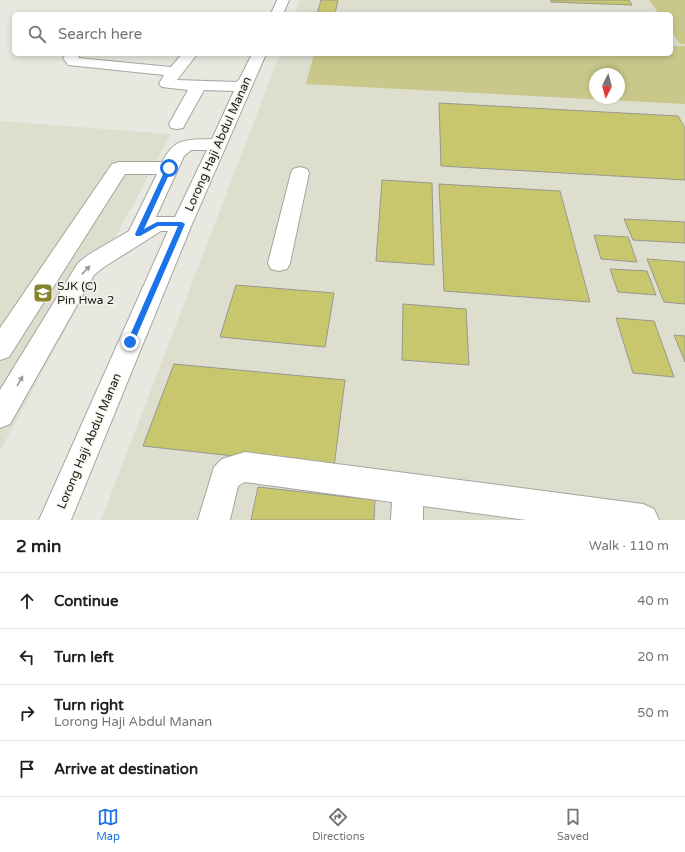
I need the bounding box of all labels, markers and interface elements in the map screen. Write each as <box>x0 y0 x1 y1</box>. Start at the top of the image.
search box <box>12 12 673 56</box>
icon: search <box>26 23 48 45</box>
text: Search here <box>58 25 142 43</box>
north arrow <box>589 68 625 104</box>
street label: Lorong Haji Abdul Manan <box>182 74 254 214</box>
route start <box>160 159 178 177</box>
one-way arrow <box>82 265 91 275</box>
place label: SJK (C) Pin Hwa 2 <box>57 279 114 307</box>
school or university icon: SJK (C) Pin Hwa 2 <box>32 282 54 304</box>
route end <box>121 333 139 351</box>
street label: Lorong Haji Abdul Manan <box>54 371 124 511</box>
one-way arrow <box>16 375 23 387</box>
text: 2 min <box>16 536 61 557</box>
text: Walk · 110 m <box>589 538 669 554</box>
icon: ahead <box>16 590 38 612</box>
text: Continue <box>54 592 118 610</box>
text: 40 m <box>637 593 669 609</box>
icon: left <box>16 646 38 668</box>
text: Turn left <box>54 648 114 666</box>
text: 20 m <box>637 649 669 665</box>
text: Turn right <box>54 696 124 714</box>
icon: right <box>16 702 38 724</box>
text: 50 m <box>637 705 669 721</box>
text: Lorong Haji Abdul Manan <box>54 714 212 730</box>
icon: arrive <box>16 758 38 780</box>
text: Arrive at destination <box>54 760 198 778</box>
tab: Map <box>96 806 120 843</box>
tab: Directions <box>312 806 365 843</box>
tab: Saved <box>557 806 589 843</box>

